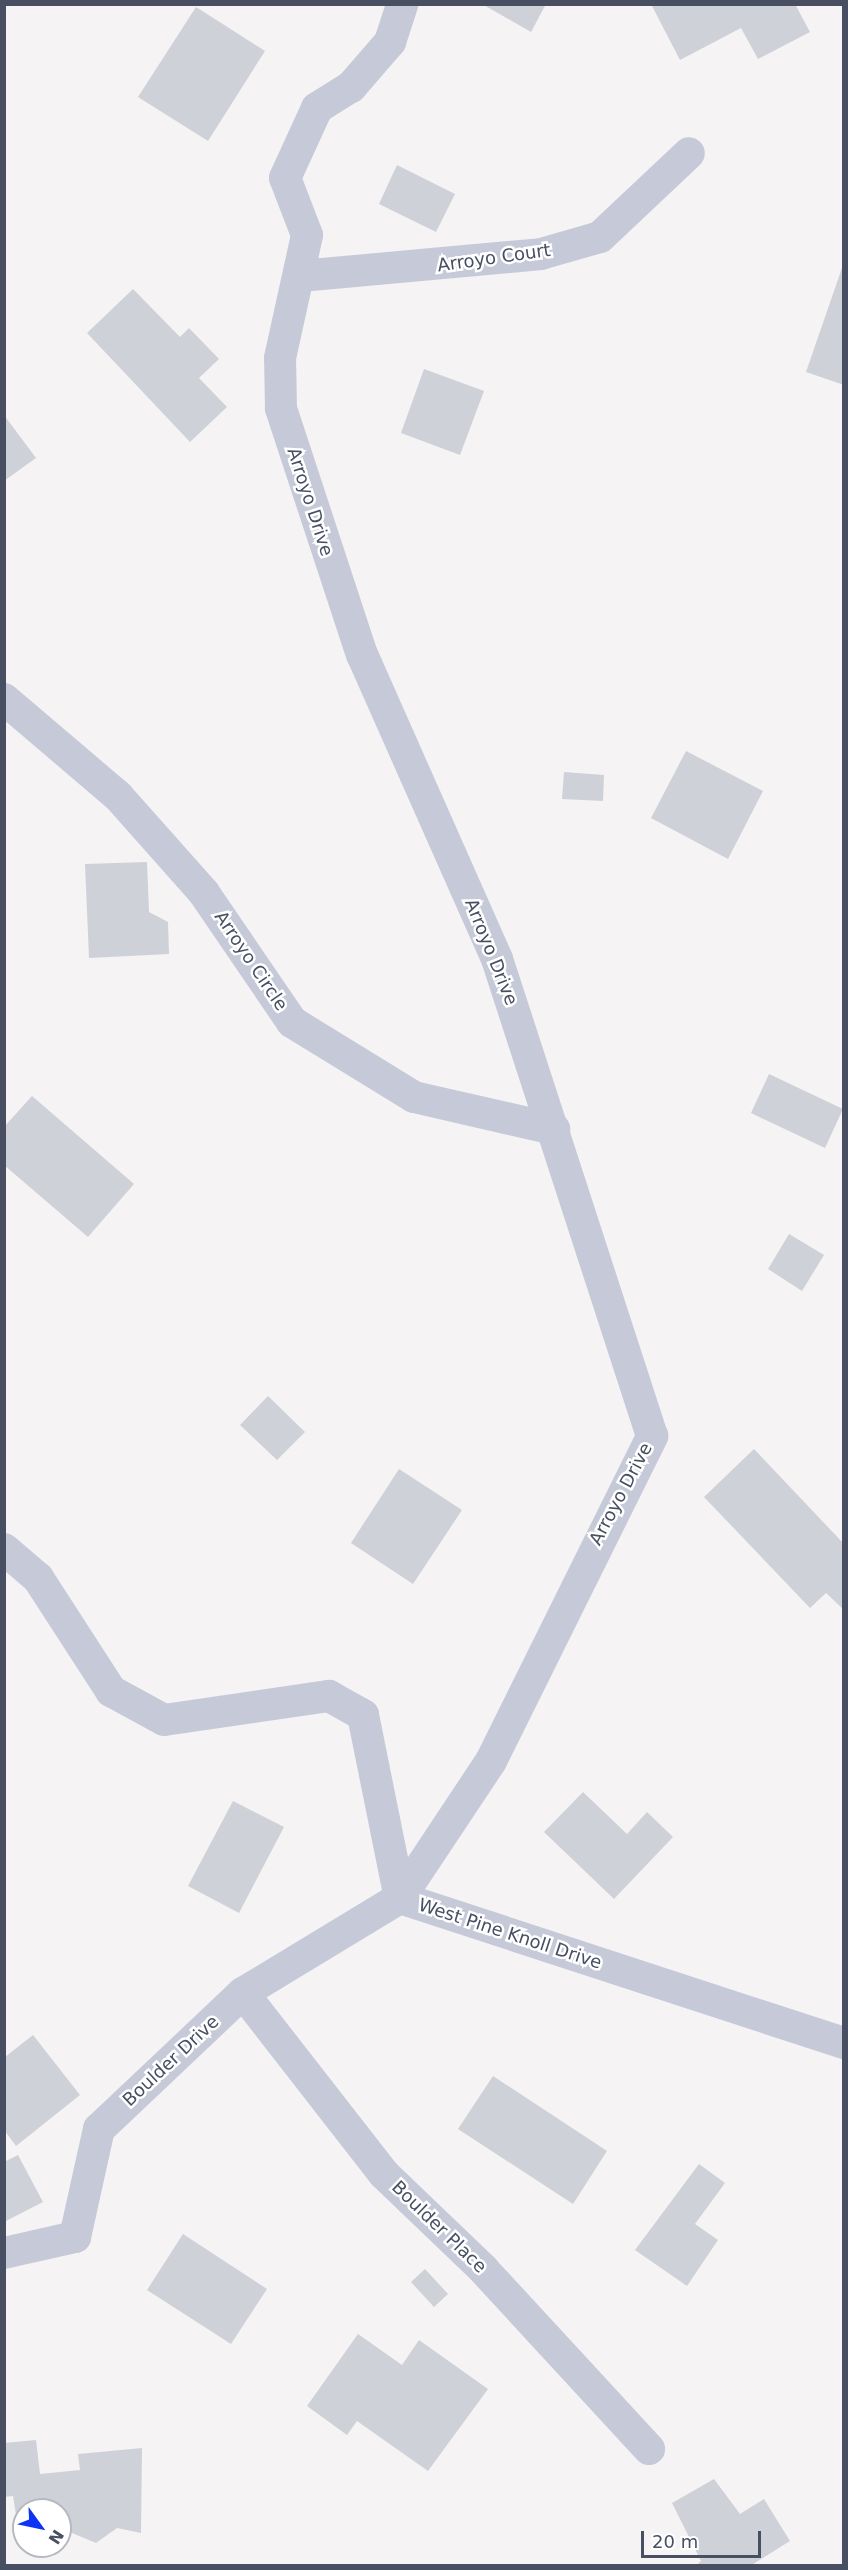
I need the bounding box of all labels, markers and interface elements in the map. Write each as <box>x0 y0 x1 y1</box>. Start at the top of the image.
street label: Arroyo Court <box>436 239 552 277</box>
street label: Arroyo Drive <box>282 445 338 559</box>
street label: Arroyo Drive <box>460 896 522 1008</box>
street label: Arroyo Circle <box>210 907 292 1015</box>
street label: Arroyo Drive <box>585 1439 657 1549</box>
street label: West Pine Knoll Drive <box>416 1894 604 1974</box>
street label: Boulder Drive <box>119 2011 223 2111</box>
street label: Boulder Place <box>387 2176 491 2278</box>
north arrow <box>12 2498 72 2558</box>
scale bar <box>644 2519 764 2557</box>
text: N <box>44 2526 67 2548</box>
text: 20 m <box>652 2531 698 2552</box>

